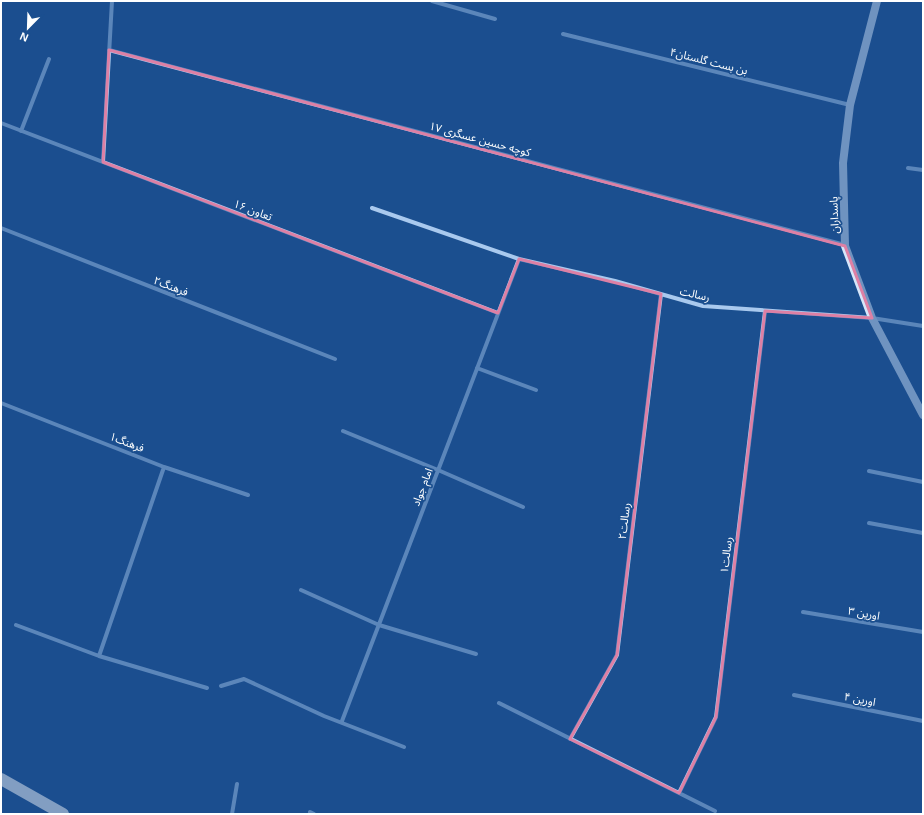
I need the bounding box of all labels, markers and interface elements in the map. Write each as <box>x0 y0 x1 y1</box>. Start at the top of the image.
north arrow <box>8 8 48 48</box>
text: N <box>18 30 30 44</box>
street label: بن بست گلستان۴ <box>669 46 749 77</box>
street label: کوچه حسین عسگری ۱۷ <box>427 120 532 160</box>
street label: پاسداران <box>827 196 843 234</box>
street label: تعاون ۱۶ <box>232 197 274 224</box>
street label: فرهنگ۲ <box>152 274 190 299</box>
street label: رسالت <box>679 285 711 304</box>
street label: فرهنگ۱ <box>108 430 146 455</box>
street label: امام جواد <box>409 466 437 508</box>
street label: رسالت۲ <box>616 502 633 540</box>
street label: رسالت۱ <box>718 536 735 574</box>
street label: اورین ۳ <box>847 604 881 623</box>
street label: اورین ۴ <box>843 690 877 709</box>

